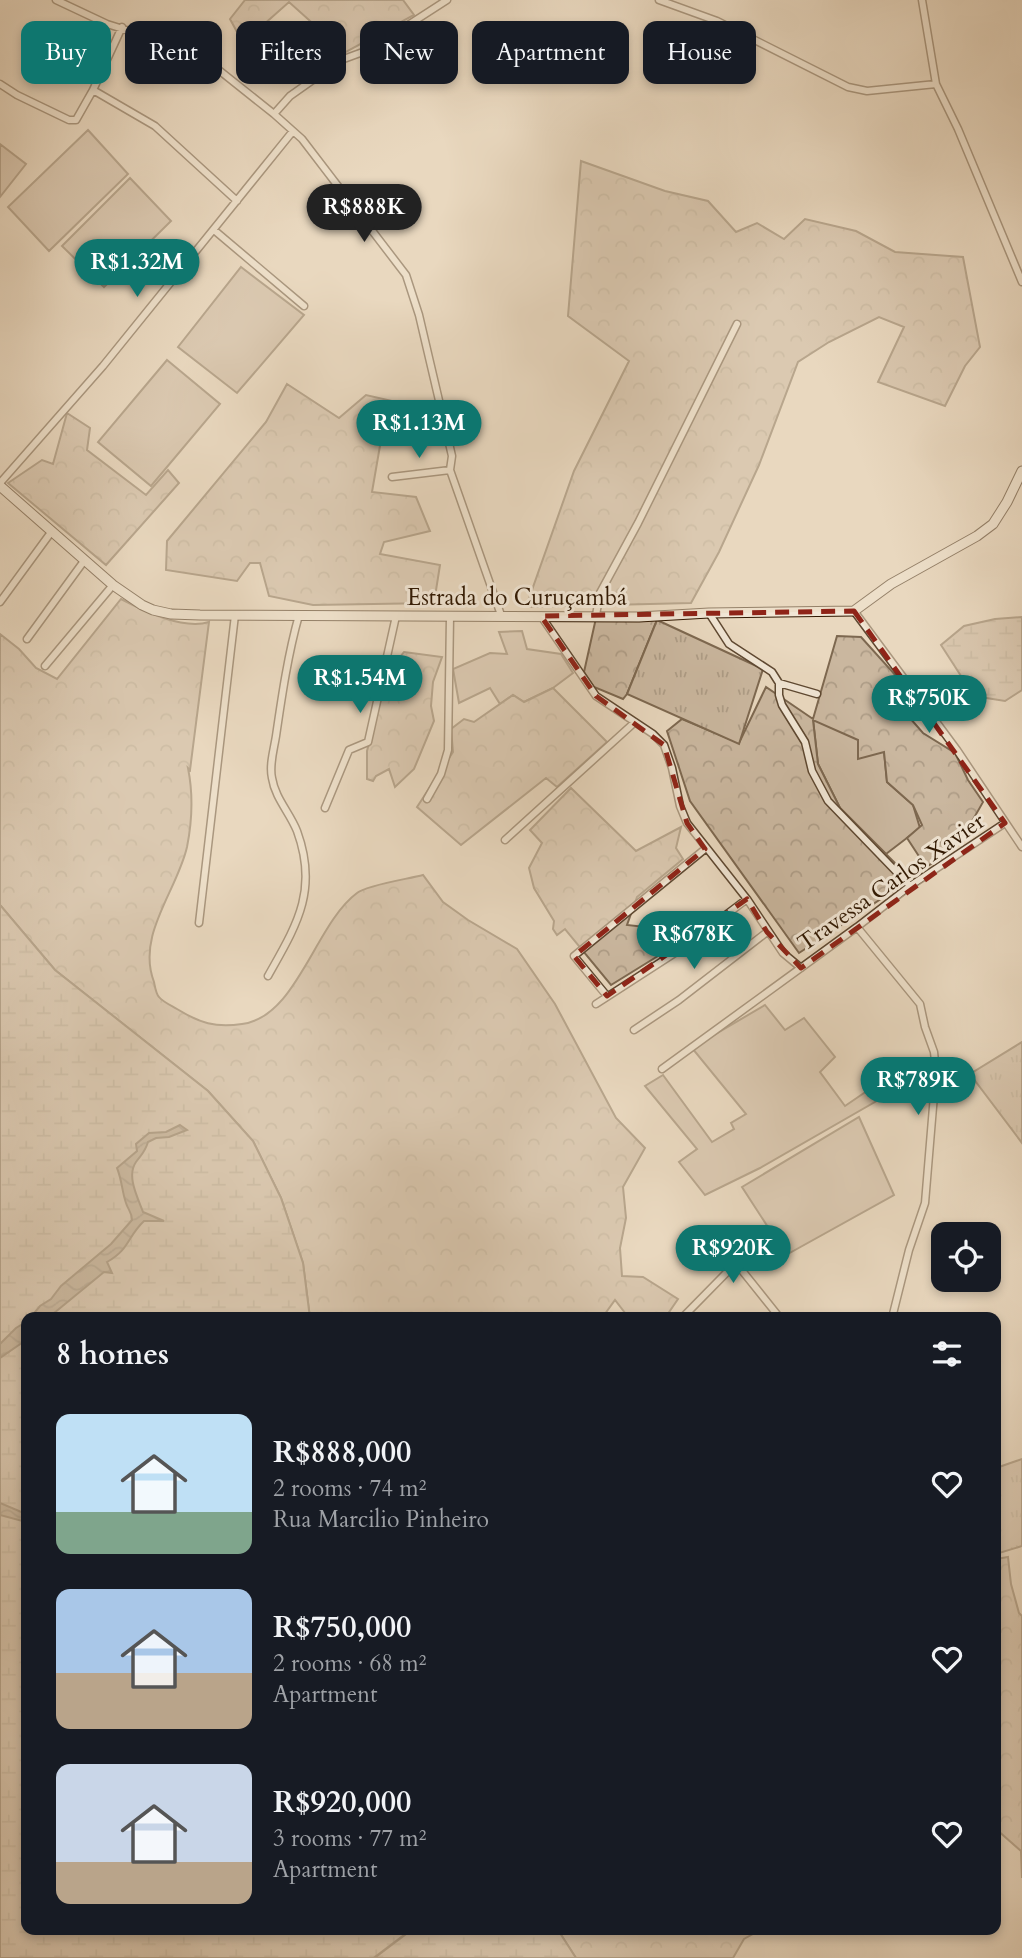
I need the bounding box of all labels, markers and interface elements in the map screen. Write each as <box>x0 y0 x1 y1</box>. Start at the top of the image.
chip: Buy <box>21 21 111 84</box>
chip: Rent <box>125 21 222 84</box>
chip: Filters <box>236 21 346 84</box>
chip: New <box>360 21 458 84</box>
chip: Apartment <box>472 21 629 84</box>
chip: House <box>643 21 756 84</box>
pin: R$888K <box>307 184 421 244</box>
text: R$888K <box>323 191 405 222</box>
pin: R$1.32M <box>72 240 202 299</box>
text: R$1.32M <box>90 246 184 277</box>
pin: R$1.13M <box>354 400 484 460</box>
text: R$1.13M <box>372 407 466 438</box>
street label: Estrada do Curuçambá <box>407 582 627 613</box>
pin: R$1.54M <box>295 656 425 715</box>
text: R$1.54M <box>313 662 407 693</box>
pin: R$750K <box>872 676 986 735</box>
text: R$750K <box>888 682 970 713</box>
street label: Travessa Carlos Xavier <box>791 805 991 958</box>
pin: R$678K <box>637 912 751 971</box>
text: R$678K <box>653 918 735 949</box>
pin: R$789K <box>861 1058 975 1117</box>
text: R$789K <box>877 1064 959 1095</box>
map controls <box>931 1222 1001 1292</box>
button: locate <box>931 1222 1001 1292</box>
pin: R$920K <box>676 1226 790 1285</box>
text: R$920K <box>692 1232 774 1263</box>
text: 8 homes <box>56 1334 169 1375</box>
icon: filters <box>928 1335 966 1373</box>
text: R$888,000 <box>273 1432 411 1473</box>
icon: home <box>112 1442 196 1526</box>
icon: heart <box>928 1465 966 1503</box>
text: 2 rooms · 74 m² <box>273 1473 426 1504</box>
text: Rua Marcilio Pinheiro <box>273 1504 489 1535</box>
text: R$750,000 <box>273 1607 411 1648</box>
icon: home <box>112 1617 196 1701</box>
icon: heart <box>928 1640 966 1678</box>
text: 2 rooms · 68 m² <box>273 1648 426 1679</box>
text: Apartment <box>273 1679 377 1710</box>
text: R$920,000 <box>273 1782 411 1823</box>
icon: home <box>112 1792 196 1876</box>
icon: heart <box>928 1815 966 1853</box>
text: 3 rooms · 77 m² <box>273 1823 426 1854</box>
text: Apartment <box>273 1854 377 1885</box>

